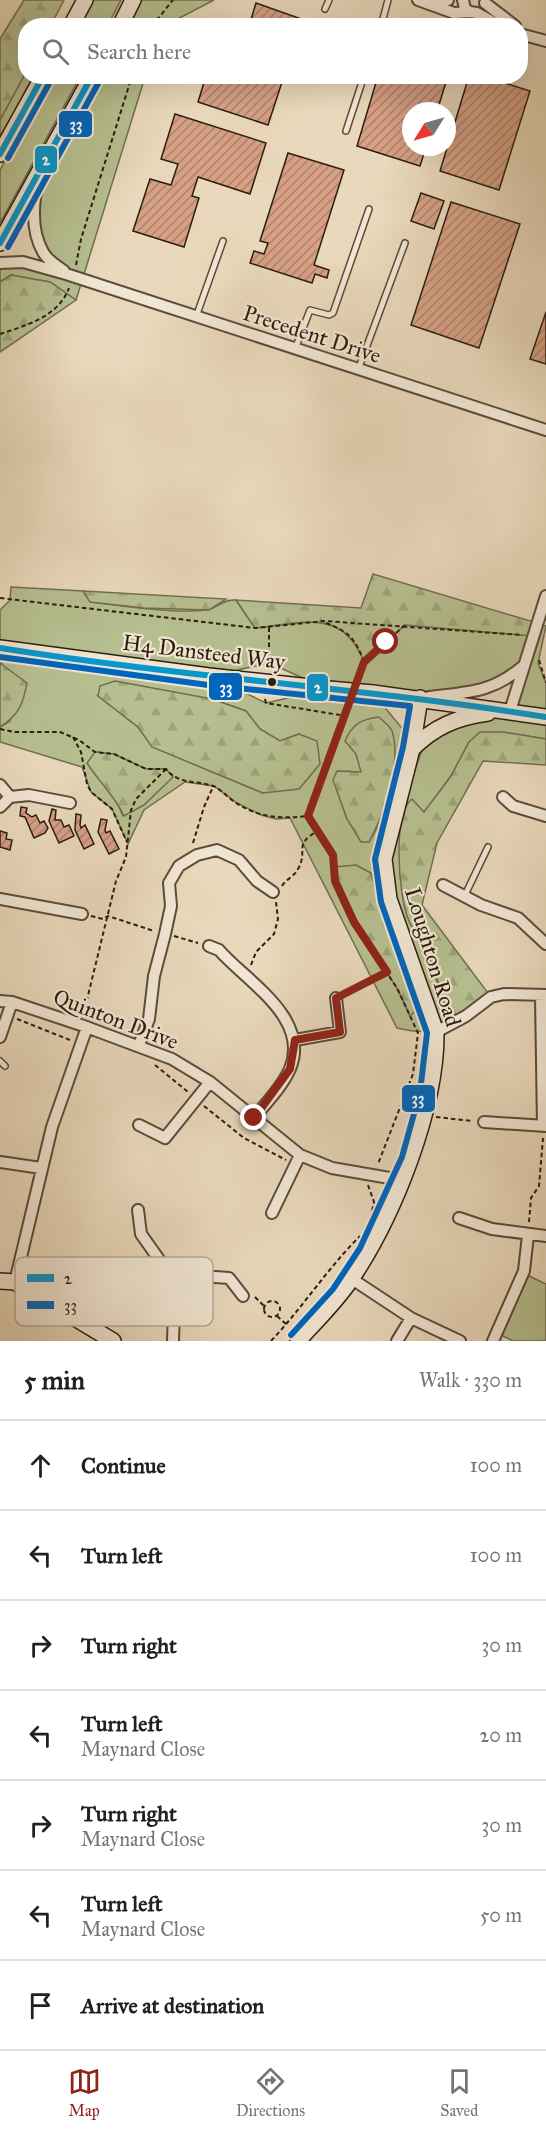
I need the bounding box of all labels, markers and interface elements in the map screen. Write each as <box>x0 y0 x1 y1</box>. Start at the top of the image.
search box <box>18 18 528 84</box>
icon: search <box>39 35 72 68</box>
text: Search here <box>87 38 191 65</box>
north arrow <box>402 102 456 156</box>
line badge: 33 <box>58 110 93 138</box>
text: 33 <box>70 115 82 135</box>
line badge: 2 <box>34 145 58 174</box>
text: 2 <box>42 150 51 169</box>
street label: Precedent Drive <box>240 299 384 369</box>
route start <box>372 628 398 654</box>
street label: H4 Dansteed Way <box>121 629 288 675</box>
line badge: 33 <box>208 672 243 701</box>
line badge: 2 <box>306 673 329 702</box>
unlabelled marker <box>266 676 278 688</box>
text: 33 <box>220 678 232 698</box>
text: 2 <box>314 678 323 697</box>
street label: Loughton Road <box>399 884 467 1030</box>
street label: Quinton Drive <box>50 983 182 1055</box>
line badge: 33 <box>401 1084 436 1113</box>
text: 33 <box>412 1089 424 1109</box>
route end <box>240 1104 266 1130</box>
legend <box>15 1257 213 1326</box>
text: 2 <box>64 1269 72 1288</box>
text: 33 <box>64 1296 77 1315</box>
text: 5 min <box>24 1364 85 1396</box>
text: Walk · 330 m <box>419 1368 522 1392</box>
icon: ahead <box>24 1449 57 1482</box>
text: Continue <box>81 1452 166 1479</box>
text: 100 m <box>470 1453 522 1477</box>
icon: left <box>24 1539 57 1572</box>
text: Turn left <box>81 1542 163 1569</box>
text: 100 m <box>470 1543 522 1567</box>
icon: right <box>24 1629 57 1662</box>
text: Turn right <box>81 1632 177 1659</box>
text: 30 m <box>481 1633 522 1657</box>
text: Turn left <box>81 1710 163 1737</box>
icon: left <box>24 1719 57 1752</box>
text: 20 m <box>479 1723 522 1747</box>
text: Maynard Close <box>81 1737 205 1761</box>
text: Turn right <box>81 1800 177 1827</box>
icon: right <box>24 1809 57 1842</box>
text: 30 m <box>481 1813 522 1837</box>
text: Maynard Close <box>81 1827 205 1851</box>
text: Turn left <box>81 1890 163 1917</box>
icon: left <box>24 1899 57 1932</box>
text: 50 m <box>480 1903 522 1927</box>
text: Maynard Close <box>81 1917 205 1941</box>
icon: arrive <box>24 1989 57 2022</box>
text: Arrive at destination <box>81 1992 264 2019</box>
tab: Map <box>68 2065 101 2120</box>
tab: Directions <box>236 2065 305 2120</box>
tab: Saved <box>440 2065 478 2120</box>

